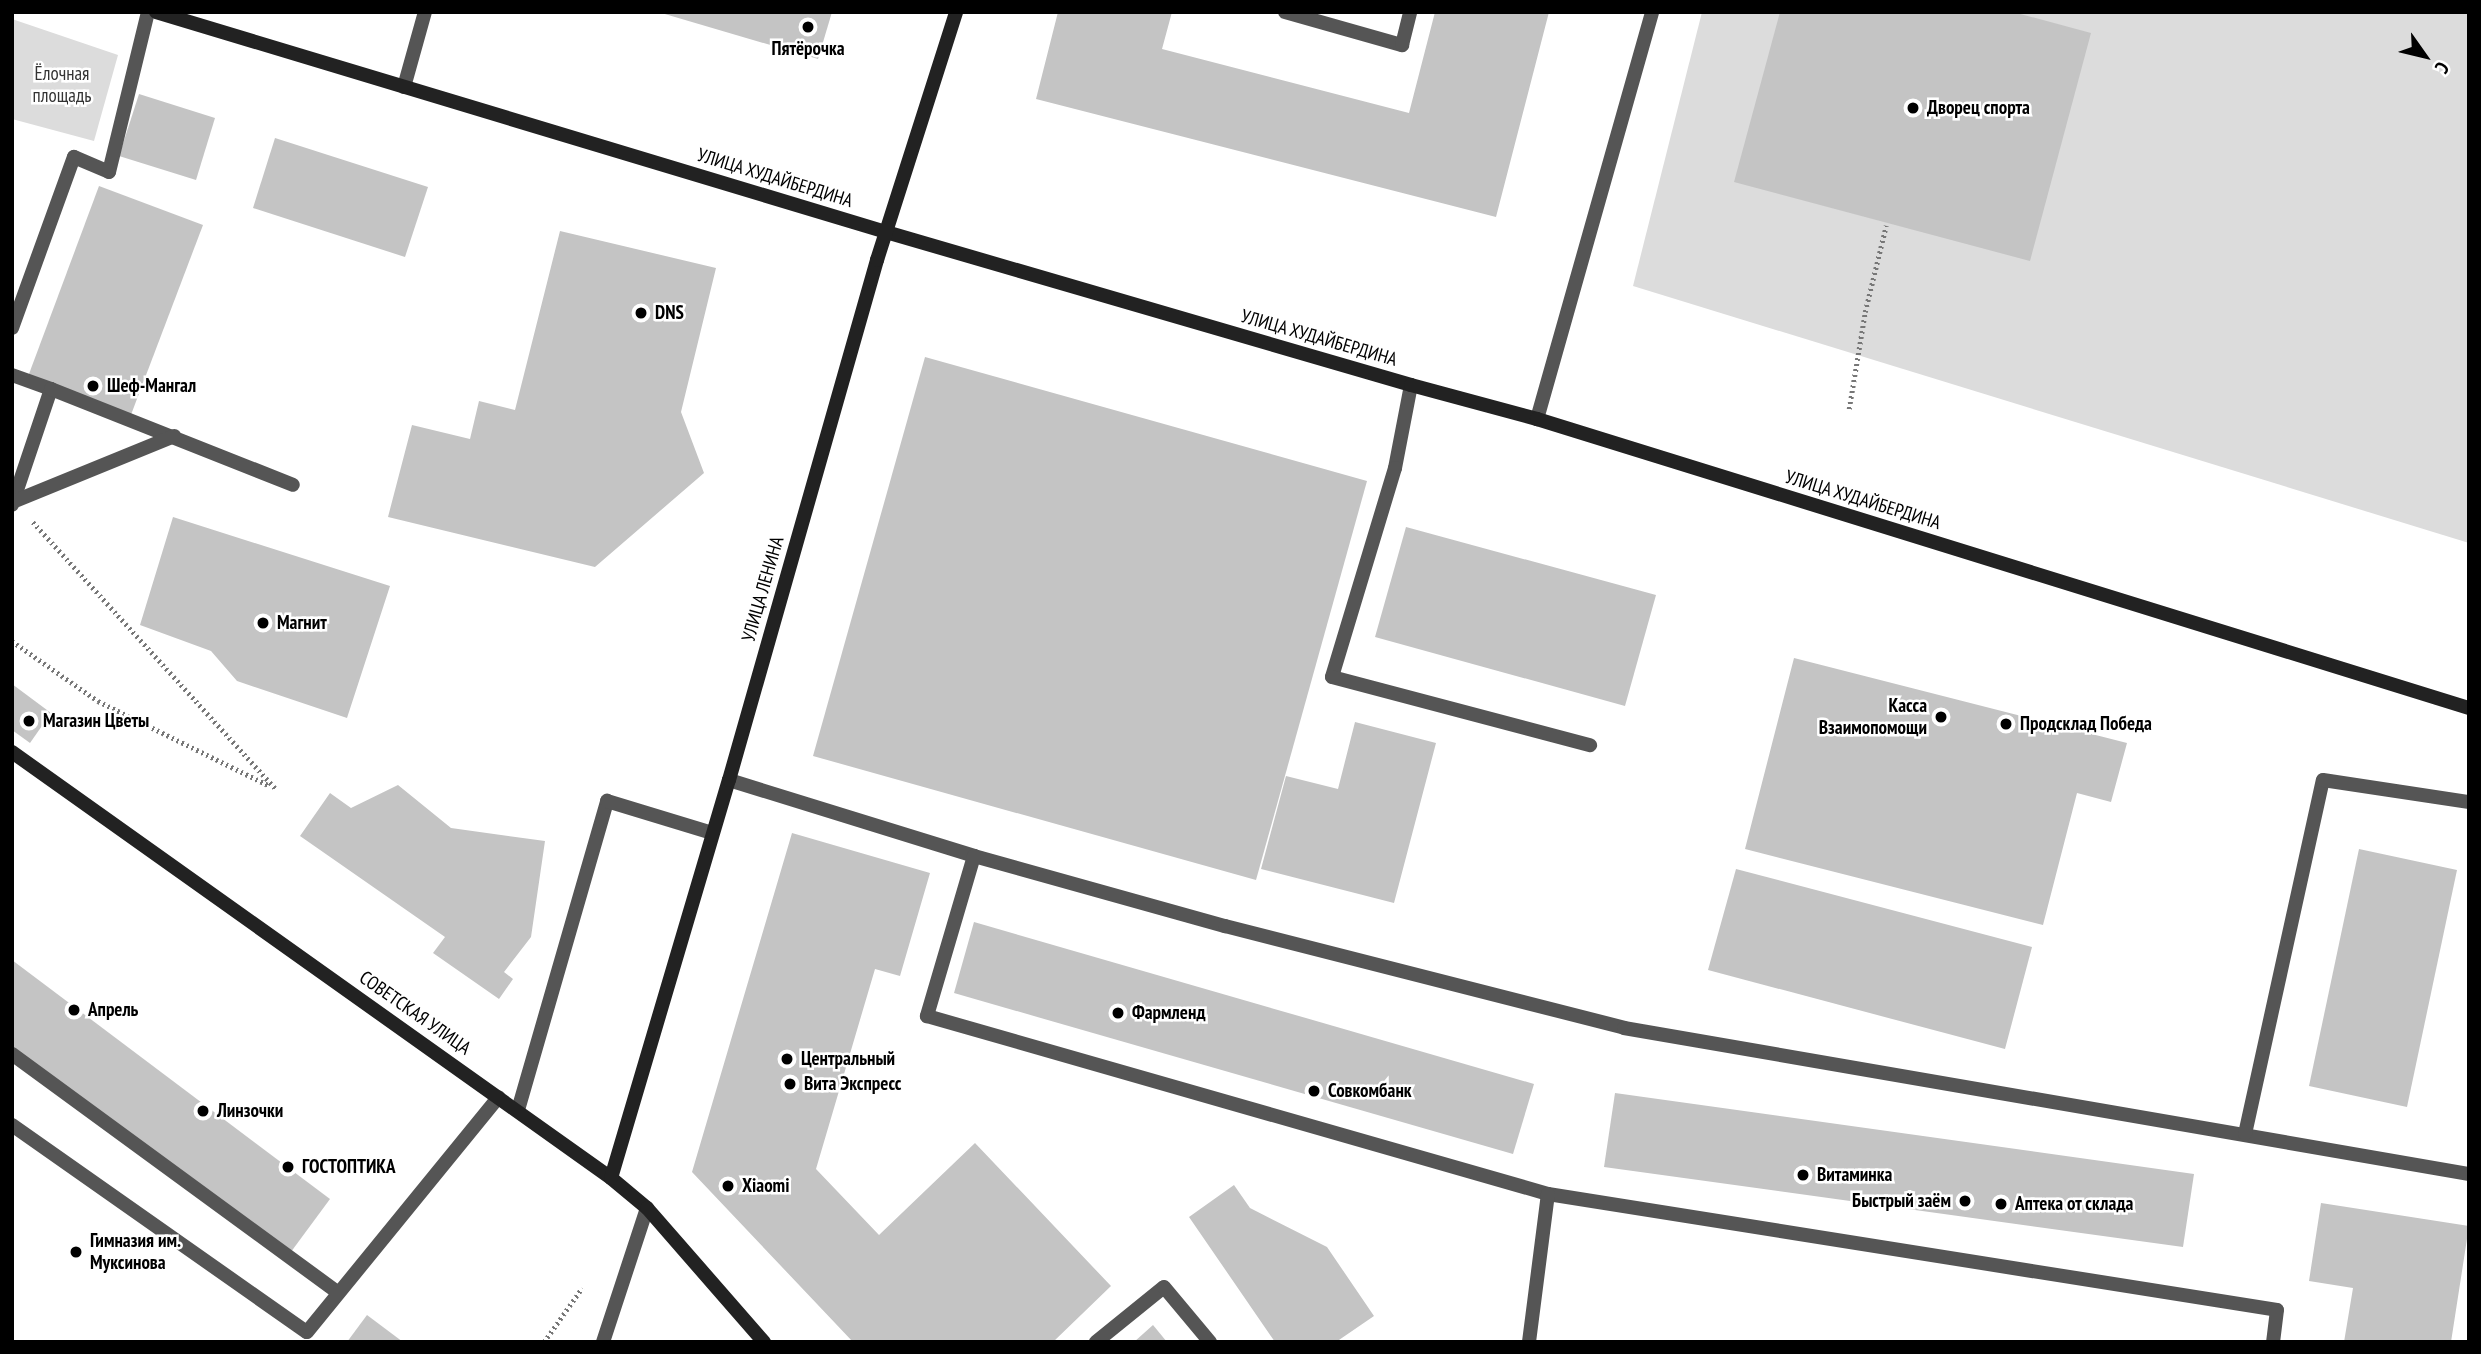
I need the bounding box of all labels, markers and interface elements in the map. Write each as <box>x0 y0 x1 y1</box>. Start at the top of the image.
marker: Пятёрочка <box>800 19 816 35</box>
north arrow <box>2390 21 2460 91</box>
place label: Пятёрочка <box>771 38 845 60</box>
text: С <box>2430 57 2455 78</box>
park label: Ёлочная площадь <box>33 63 91 107</box>
place label: Дворец спорта <box>1927 97 2030 119</box>
marker: Дворец спорта <box>1905 100 1921 116</box>
street label: УЛИЦА ХУДАЙБЕРДИНА <box>694 143 856 213</box>
place label: DNS <box>655 302 684 324</box>
marker: DNS <box>633 305 649 321</box>
street label: УЛИЦА ХУДАЙБЕРДИНА <box>1238 305 1400 371</box>
place label: Шеф-Мангал <box>107 375 196 397</box>
marker: Шеф-Мангал <box>85 378 101 394</box>
street label: УЛИЦА ХУДАЙБЕРДИНА <box>1782 465 1944 535</box>
street label: УЛИЦА ЛЕНИНА <box>737 533 789 645</box>
place label: Магнит <box>277 612 327 634</box>
marker: Магнит <box>255 615 271 631</box>
place label: Касса Взаимопомощи <box>1819 695 1927 739</box>
marker: Касса Взаимопомощи <box>1933 709 1949 725</box>
place label: Магазин Цветы <box>43 710 149 732</box>
marker: Магазин Цветы <box>21 713 37 729</box>
place label: Продсклад Победа <box>2020 713 2152 735</box>
marker: Продсклад Победа <box>1998 716 2014 732</box>
street label: СОВЕТСКАЯ УЛИЦА <box>355 966 475 1060</box>
place label: Апрель <box>88 999 138 1021</box>
marker: Апрель <box>66 1002 82 1018</box>
place label: Фармленд <box>1132 1002 1205 1024</box>
marker: Фармленд <box>1110 1005 1126 1021</box>
place label: Центральный <box>801 1048 895 1070</box>
marker: Центральный <box>779 1051 795 1067</box>
place label: Вита Экспресс <box>804 1073 901 1095</box>
marker: Вита Экспресс <box>782 1076 798 1092</box>
place label: Совкомбанк <box>1328 1080 1412 1102</box>
marker: Совкомбанк <box>1306 1083 1322 1099</box>
place label: Линзочки <box>217 1100 283 1122</box>
marker: Линзочки <box>195 1103 211 1119</box>
place label: ГОСТОПТИКА <box>302 1156 395 1178</box>
marker: ГОСТОПТИКА <box>280 1159 296 1175</box>
place label: Витаминка <box>1817 1164 1892 1186</box>
marker: Витаминка <box>1795 1167 1811 1183</box>
place label: Xiaomi <box>742 1175 789 1197</box>
marker: Xiaomi <box>720 1178 736 1194</box>
place label: Быстрый заём <box>1852 1190 1951 1212</box>
marker: Быстрый заём <box>1957 1193 1973 1209</box>
place label: Аптека от склада <box>2015 1193 2134 1215</box>
marker: Аптека от склада <box>1993 1196 2009 1212</box>
place label: Гимназия им. Муксинова <box>90 1230 181 1274</box>
marker: Гимназия им. Муксинова <box>68 1244 84 1260</box>

